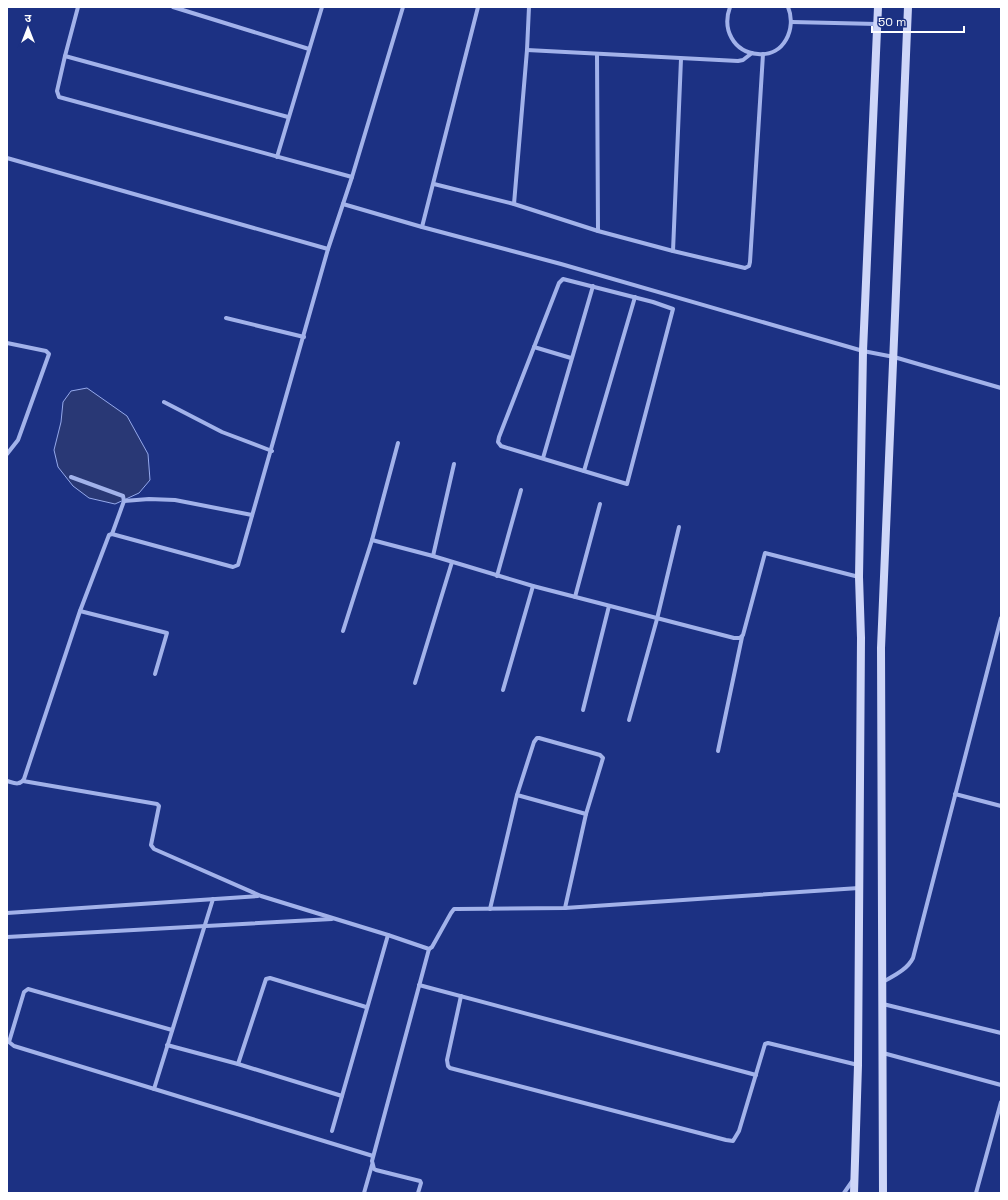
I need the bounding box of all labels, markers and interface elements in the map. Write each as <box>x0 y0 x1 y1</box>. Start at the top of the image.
north arrow <box>8 8 48 48</box>
scale bar <box>872 8 964 34</box>
text: उ <box>25 11 32 25</box>
text: 50 m <box>878 14 906 30</box>

